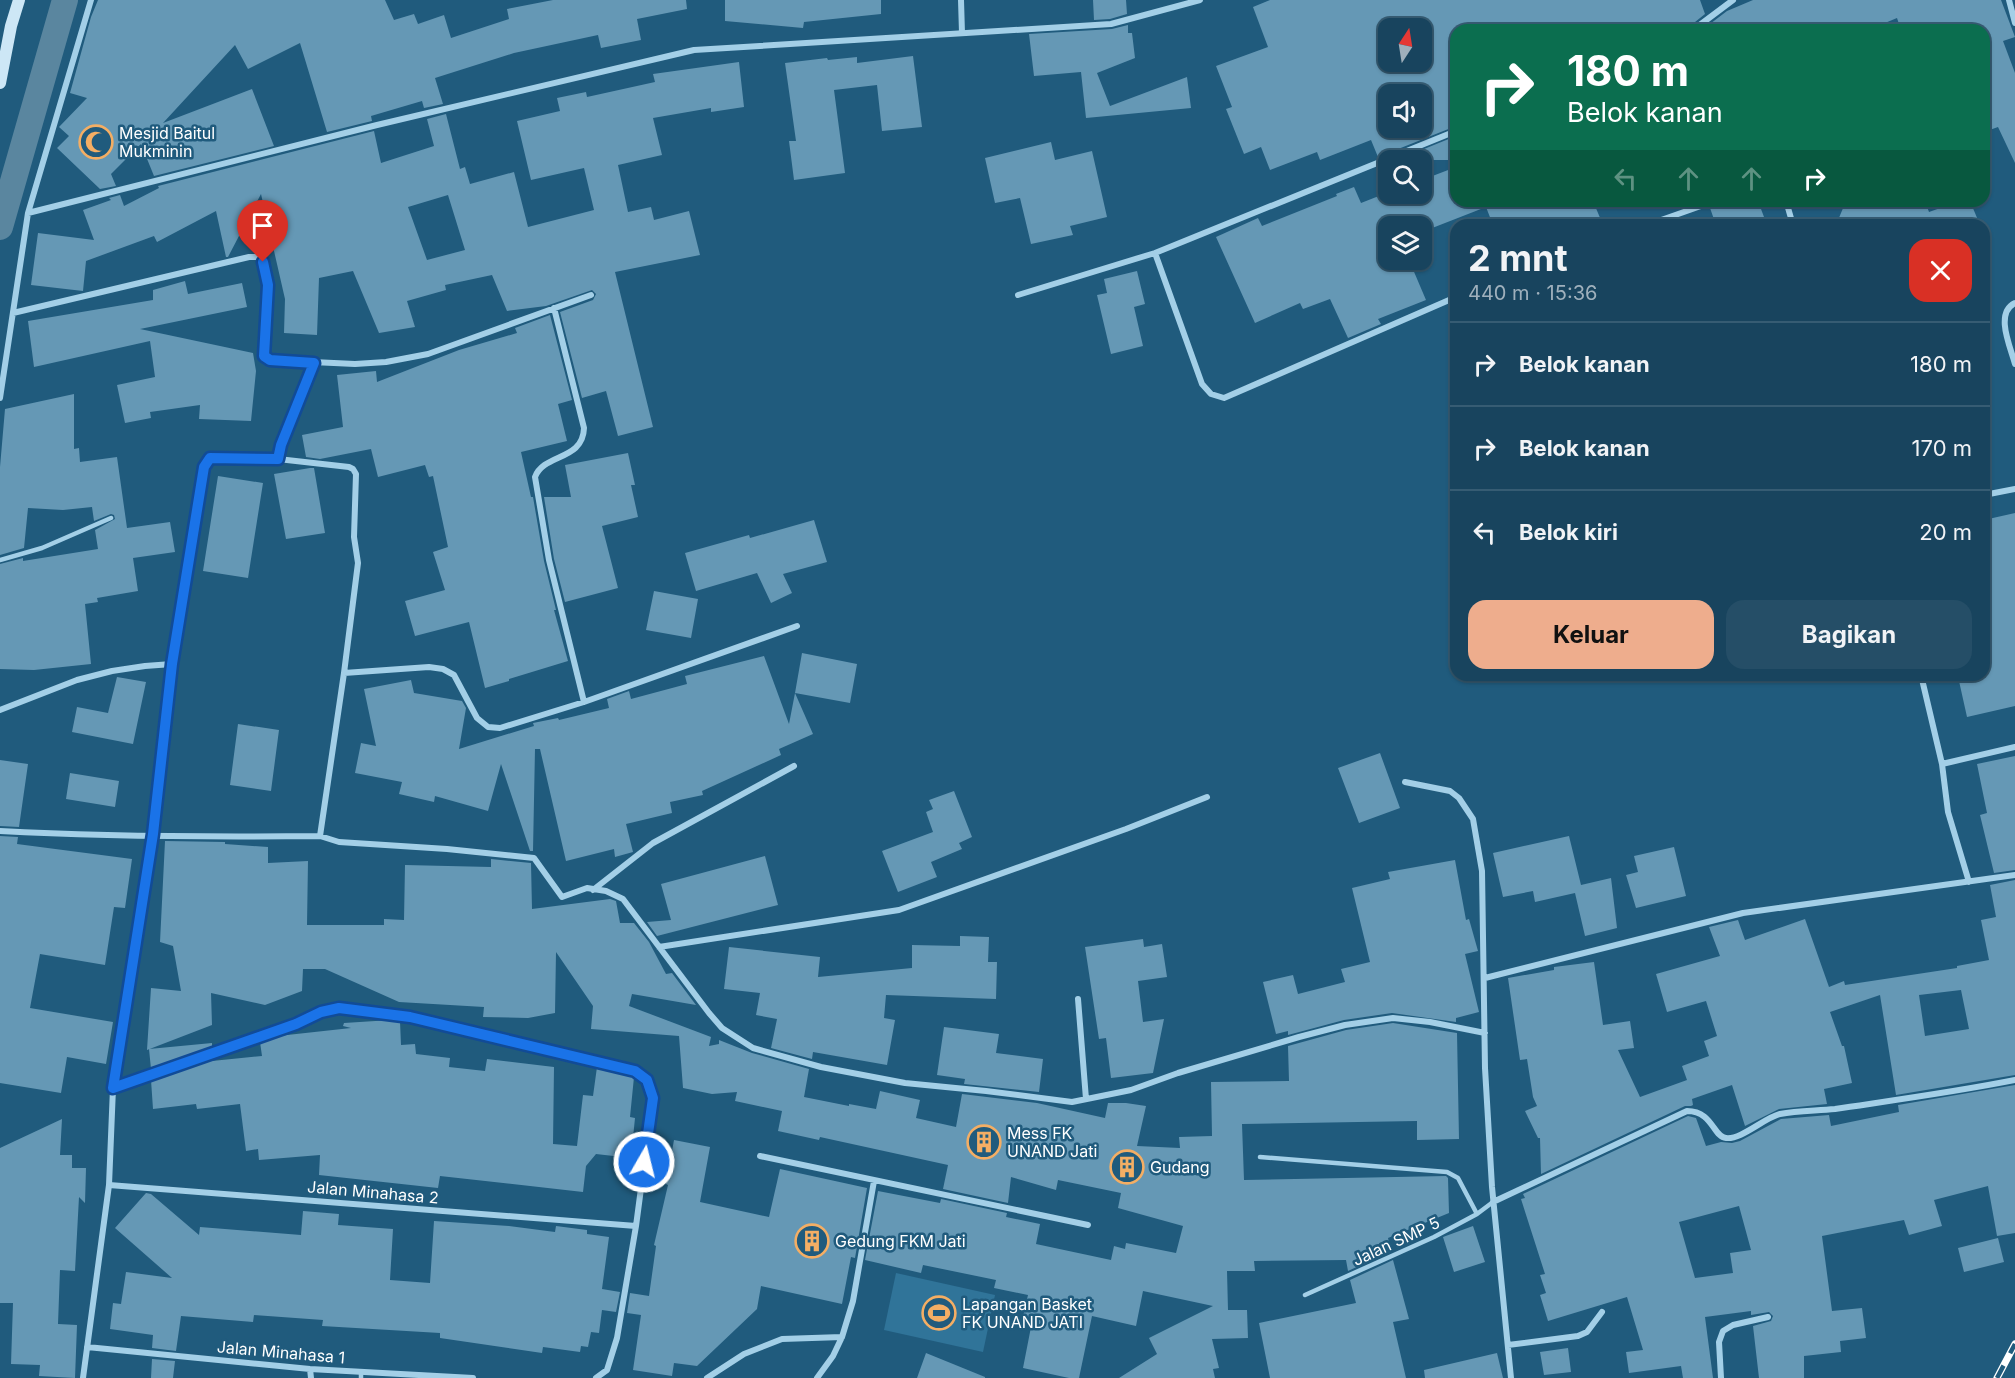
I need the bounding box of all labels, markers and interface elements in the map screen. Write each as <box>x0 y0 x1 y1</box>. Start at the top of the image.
north arrow <box>1378 18 1432 72</box>
map controls <box>1378 18 1432 270</box>
text: 180 m <box>1567 45 1689 96</box>
icon: right <box>1468 48 1546 126</box>
button: sound <box>1378 84 1432 138</box>
text: Belok kanan <box>1567 96 1723 129</box>
place label: Mesjid Baitul Mukminin <box>119 123 215 161</box>
mosque icon: Mesjid Baitul Mukminin <box>78 124 114 160</box>
button: search <box>1378 150 1432 204</box>
icon: left <box>1609 162 1642 195</box>
icon: ahead <box>1672 162 1705 195</box>
icon: ahead <box>1735 162 1768 195</box>
icon: right <box>1798 162 1831 195</box>
pin <box>237 200 288 262</box>
icon: arrive <box>246 209 279 242</box>
button: layers <box>1378 216 1432 270</box>
text: 2 mnt <box>1468 236 1568 280</box>
button: close <box>1909 239 1972 302</box>
text: 440 m · 15:36 <box>1468 281 1597 305</box>
icon: right <box>1468 348 1501 381</box>
text: Belok kanan <box>1519 351 1650 377</box>
text: 180 m <box>1910 351 1972 377</box>
icon: right <box>1468 432 1501 465</box>
text: Belok kanan <box>1519 435 1650 461</box>
text: 170 m <box>1912 435 1972 461</box>
icon: left <box>1468 516 1501 549</box>
text: Belok kiri <box>1519 519 1618 545</box>
text: 20 m <box>1919 519 1972 545</box>
button: Keluar <box>1468 600 1714 669</box>
button: Bagikan <box>1726 600 1972 669</box>
place label: Mess FK UNAND Jati <box>1007 1123 1097 1161</box>
building icon: Mess FK UNAND Jati <box>966 1124 1002 1160</box>
position arrow <box>612 1130 676 1194</box>
building icon: Gudang <box>1109 1149 1145 1185</box>
place label: Gudang <box>1150 1157 1209 1177</box>
street label: Jalan Minahasa 2 <box>306 1176 440 1208</box>
street label: Jalan SMP 5 <box>1349 1212 1443 1270</box>
building icon: Gedung FKM Jati <box>794 1223 830 1259</box>
place label: Gedung FKM Jati <box>835 1231 966 1251</box>
place label: Lapangan Basket FK UNAND JATI <box>962 1294 1092 1332</box>
sports icon: Lapangan Basket FK UNAND JATI <box>921 1295 957 1331</box>
street label: Jalan Minahasa 1 <box>216 1336 346 1368</box>

